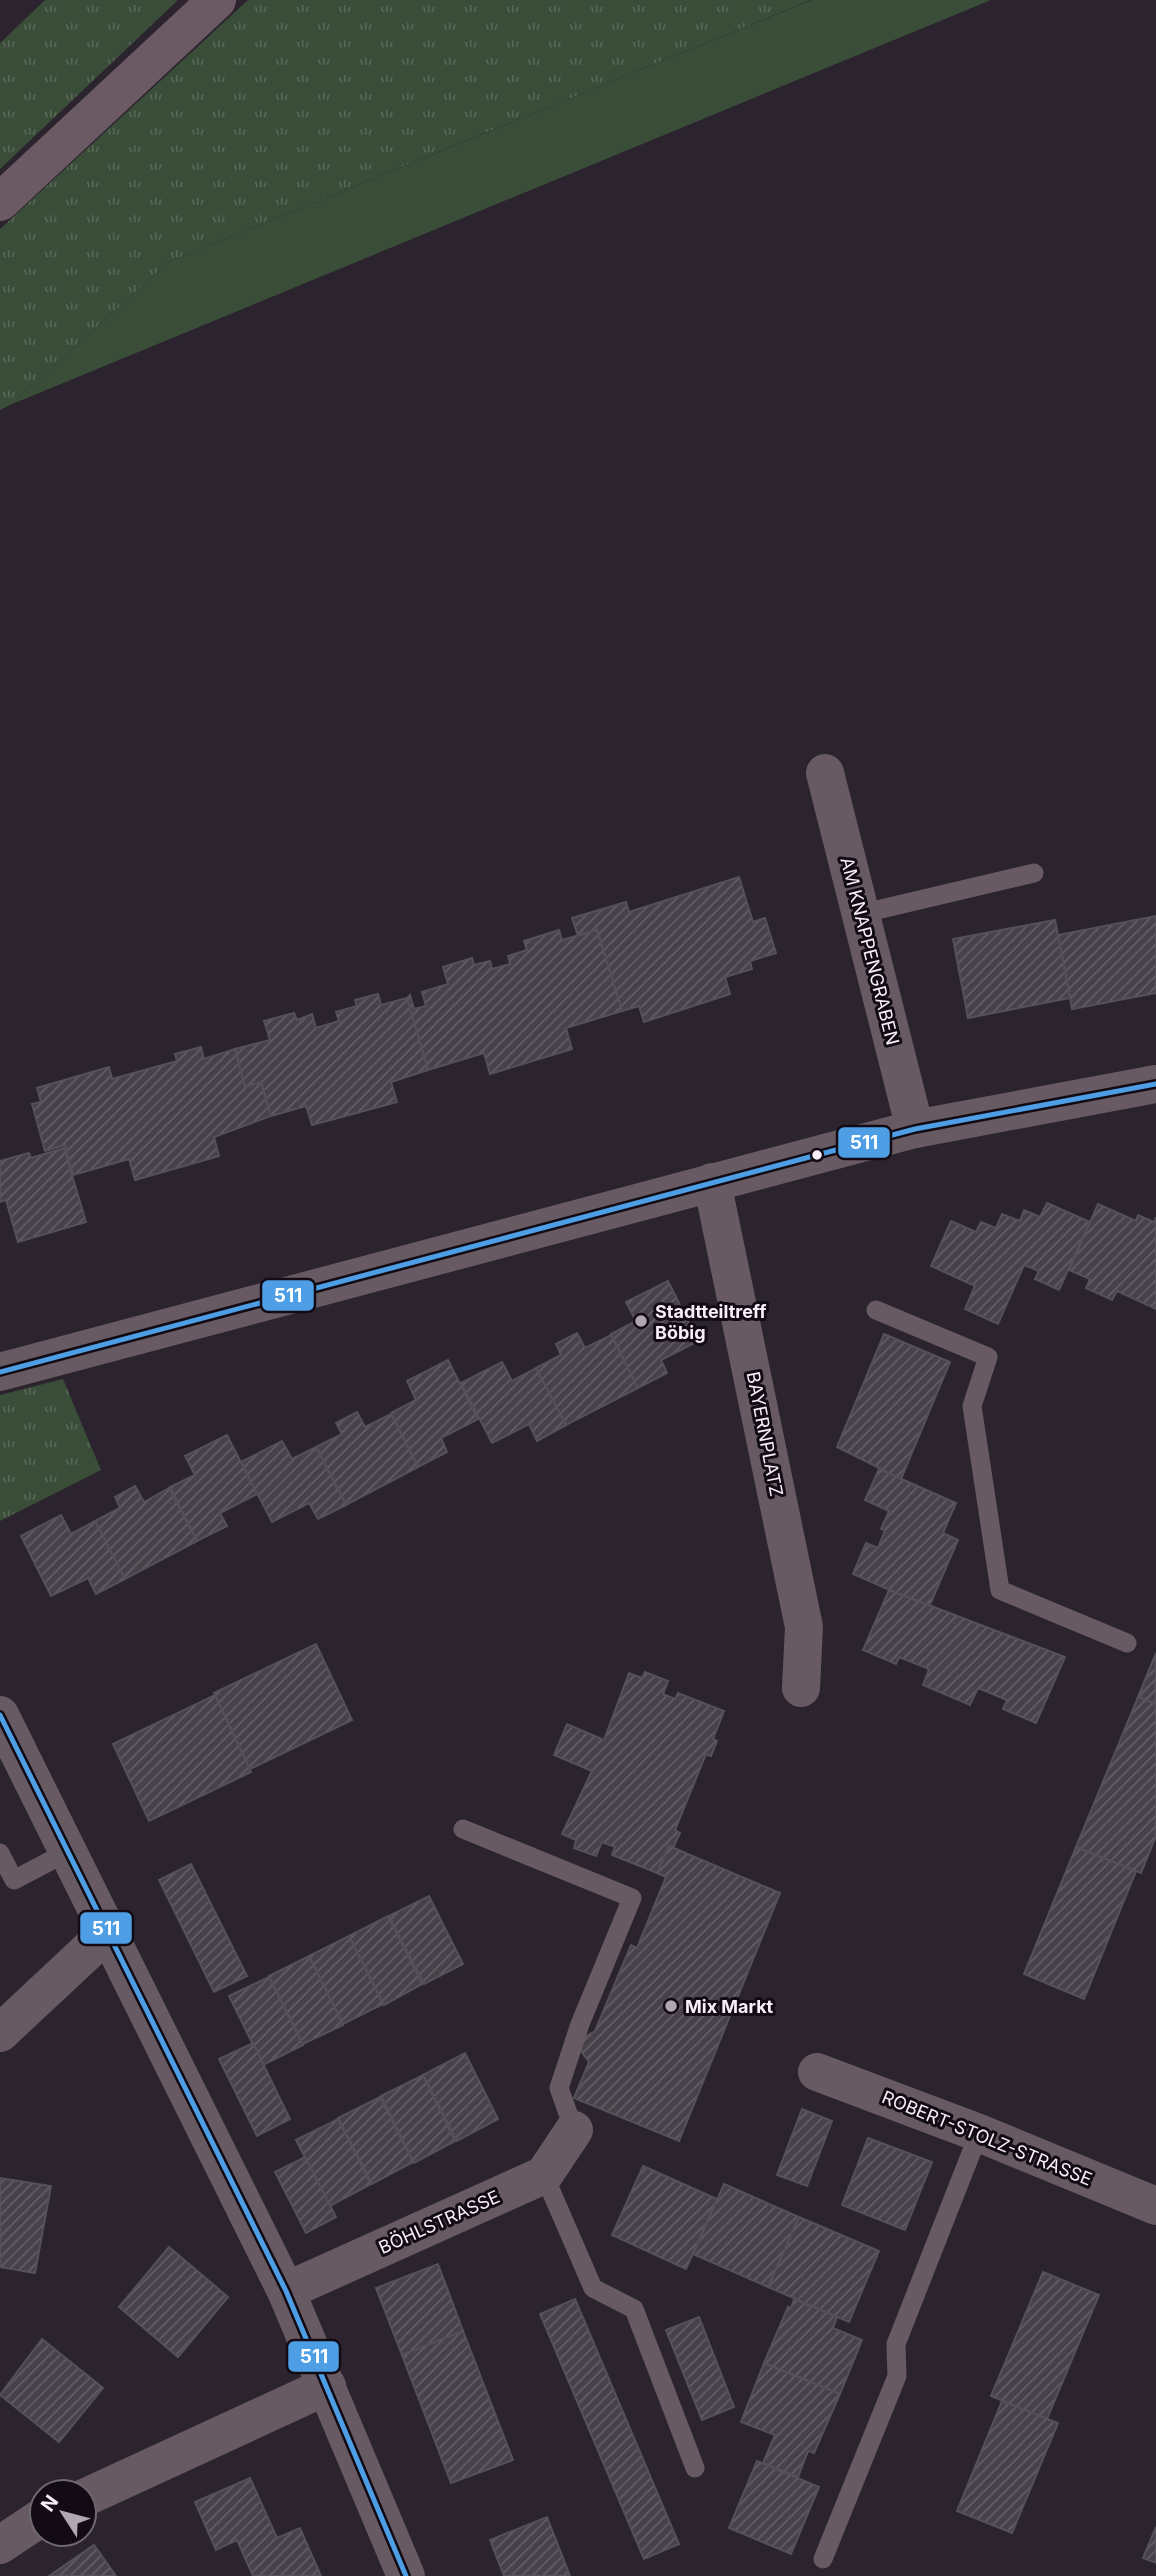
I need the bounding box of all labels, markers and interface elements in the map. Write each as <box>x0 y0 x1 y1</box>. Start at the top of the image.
street label: AM KNAPPENGRABEN <box>836 855 904 1047</box>
line badge: 511 <box>837 1126 891 1159</box>
text: 511 <box>850 1131 878 1154</box>
unlabelled marker <box>810 1148 824 1162</box>
line badge: 511 <box>261 1279 315 1312</box>
text: 511 <box>274 1284 302 1307</box>
place label: Stadtteiltreff Böbig <box>655 1301 766 1343</box>
marker: Stadtteiltreff Böbig <box>633 1313 649 1329</box>
street label: BAYERNPLATZ <box>743 1370 787 1498</box>
line badge: 511 <box>79 1911 133 1945</box>
text: 511 <box>92 1917 120 1940</box>
place label: Mix Markt <box>685 1996 774 2017</box>
marker: Mix Markt <box>663 1998 679 2014</box>
street label: ROBERT-STOLZ-STRASSE <box>879 2086 1095 2190</box>
street label: BÖHLSTRASSE <box>375 2185 503 2258</box>
line badge: 511 <box>287 2340 340 2373</box>
text: 511 <box>300 2345 328 2368</box>
north arrow <box>28 2478 98 2548</box>
text: N <box>36 2491 63 2516</box>

